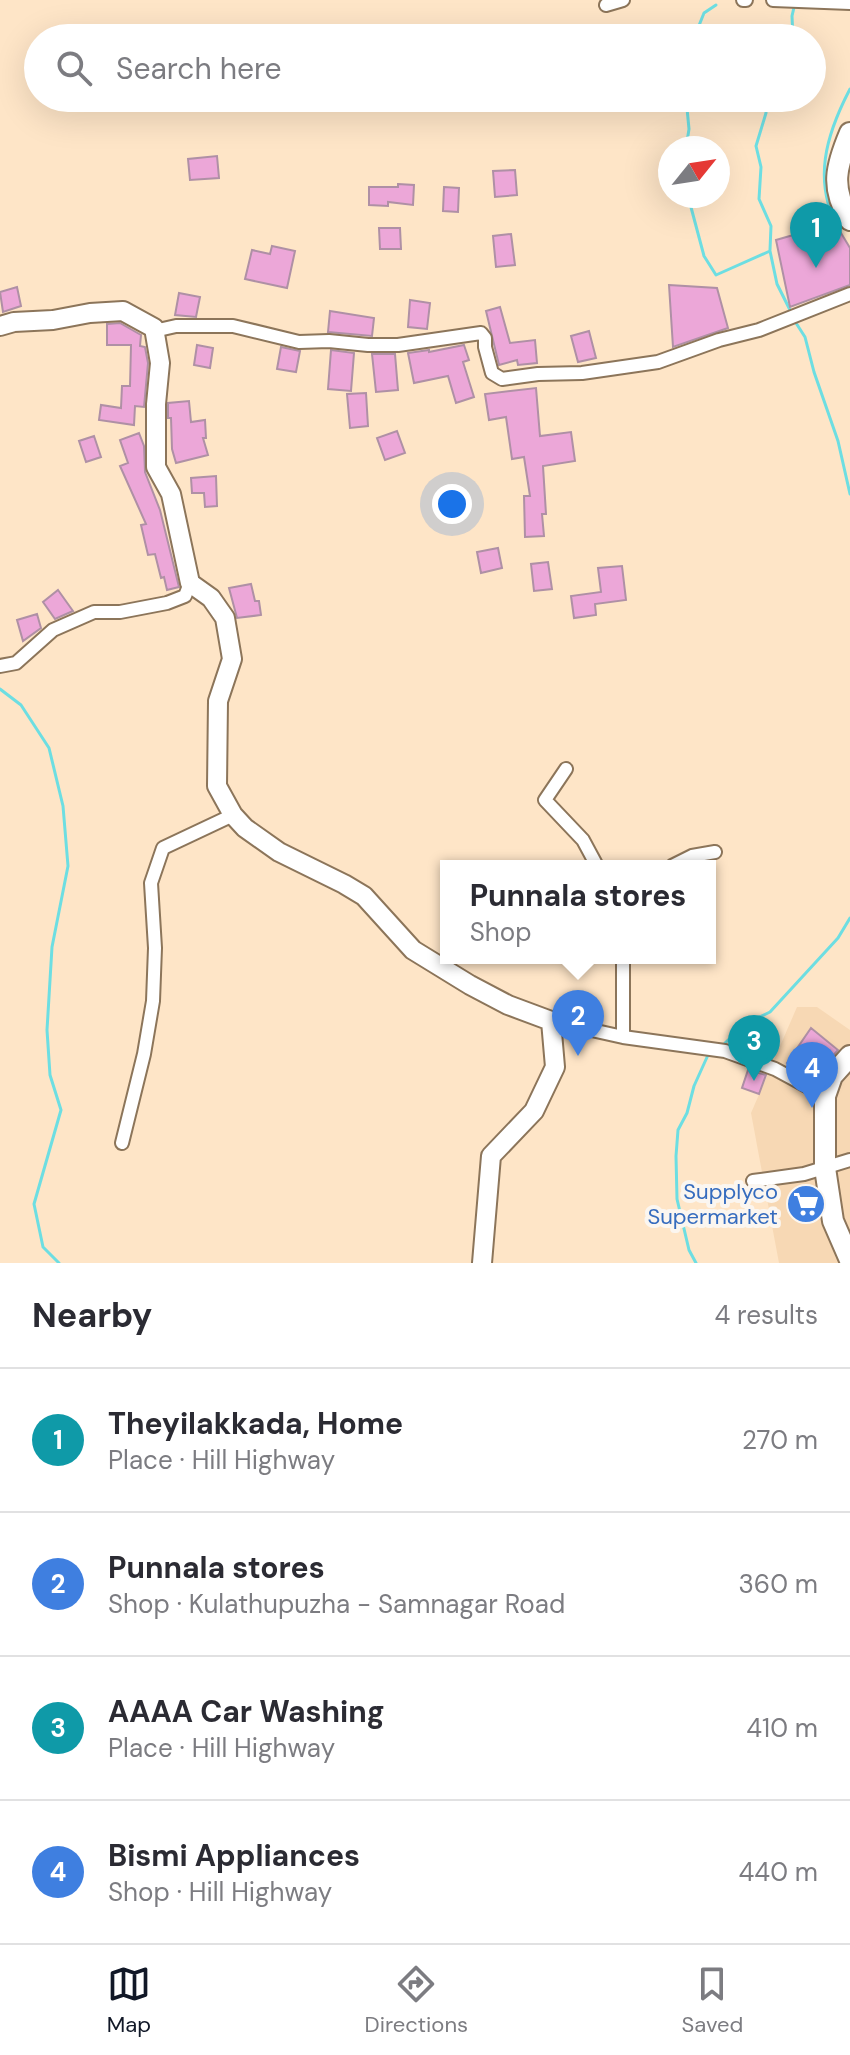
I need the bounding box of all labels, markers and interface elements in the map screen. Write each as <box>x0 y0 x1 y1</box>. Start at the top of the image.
search box <box>24 24 826 112</box>
icon: search <box>52 46 96 90</box>
text: Search here <box>116 49 282 88</box>
north arrow <box>658 136 730 208</box>
pin: 1 <box>790 202 842 268</box>
your location <box>432 484 472 524</box>
popup <box>440 860 716 964</box>
text: Punnala stores <box>470 876 686 915</box>
text: Shop <box>470 915 531 949</box>
pin: 2 <box>552 990 604 1056</box>
pin: 3 <box>728 1015 780 1081</box>
pin: 4 <box>786 1042 838 1108</box>
place label: Supplyco Supermarket <box>647 1177 778 1231</box>
supermarket icon: Supplyco Supermarket <box>785 1183 827 1225</box>
text: Nearby <box>32 1293 152 1338</box>
text: 4 results <box>714 1298 818 1332</box>
text: Theyilakkada, Home <box>108 1404 403 1443</box>
text: 1 <box>53 1423 63 1457</box>
text: 270 m <box>742 1423 818 1457</box>
text: Place · Hill Highway <box>108 1443 335 1477</box>
text: Punnala stores <box>108 1548 325 1587</box>
text: 2 <box>50 1567 66 1601</box>
text: 360 m <box>738 1567 818 1601</box>
text: Shop · Kulathupuzha - Samnagar Road <box>108 1587 565 1621</box>
text: AAAA Car Washing <box>108 1692 385 1731</box>
text: 3 <box>50 1711 66 1745</box>
text: 410 m <box>746 1711 818 1745</box>
text: Place · Hill Highway <box>108 1731 335 1765</box>
text: Bismi Appliances <box>108 1836 360 1875</box>
text: 4 <box>50 1855 66 1889</box>
text: 440 m <box>739 1855 818 1889</box>
text: Shop · Hill Highway <box>108 1875 332 1909</box>
tab: Map <box>107 1962 151 2039</box>
tab: Directions <box>365 1962 468 2039</box>
tab: Saved <box>682 1962 743 2039</box>

